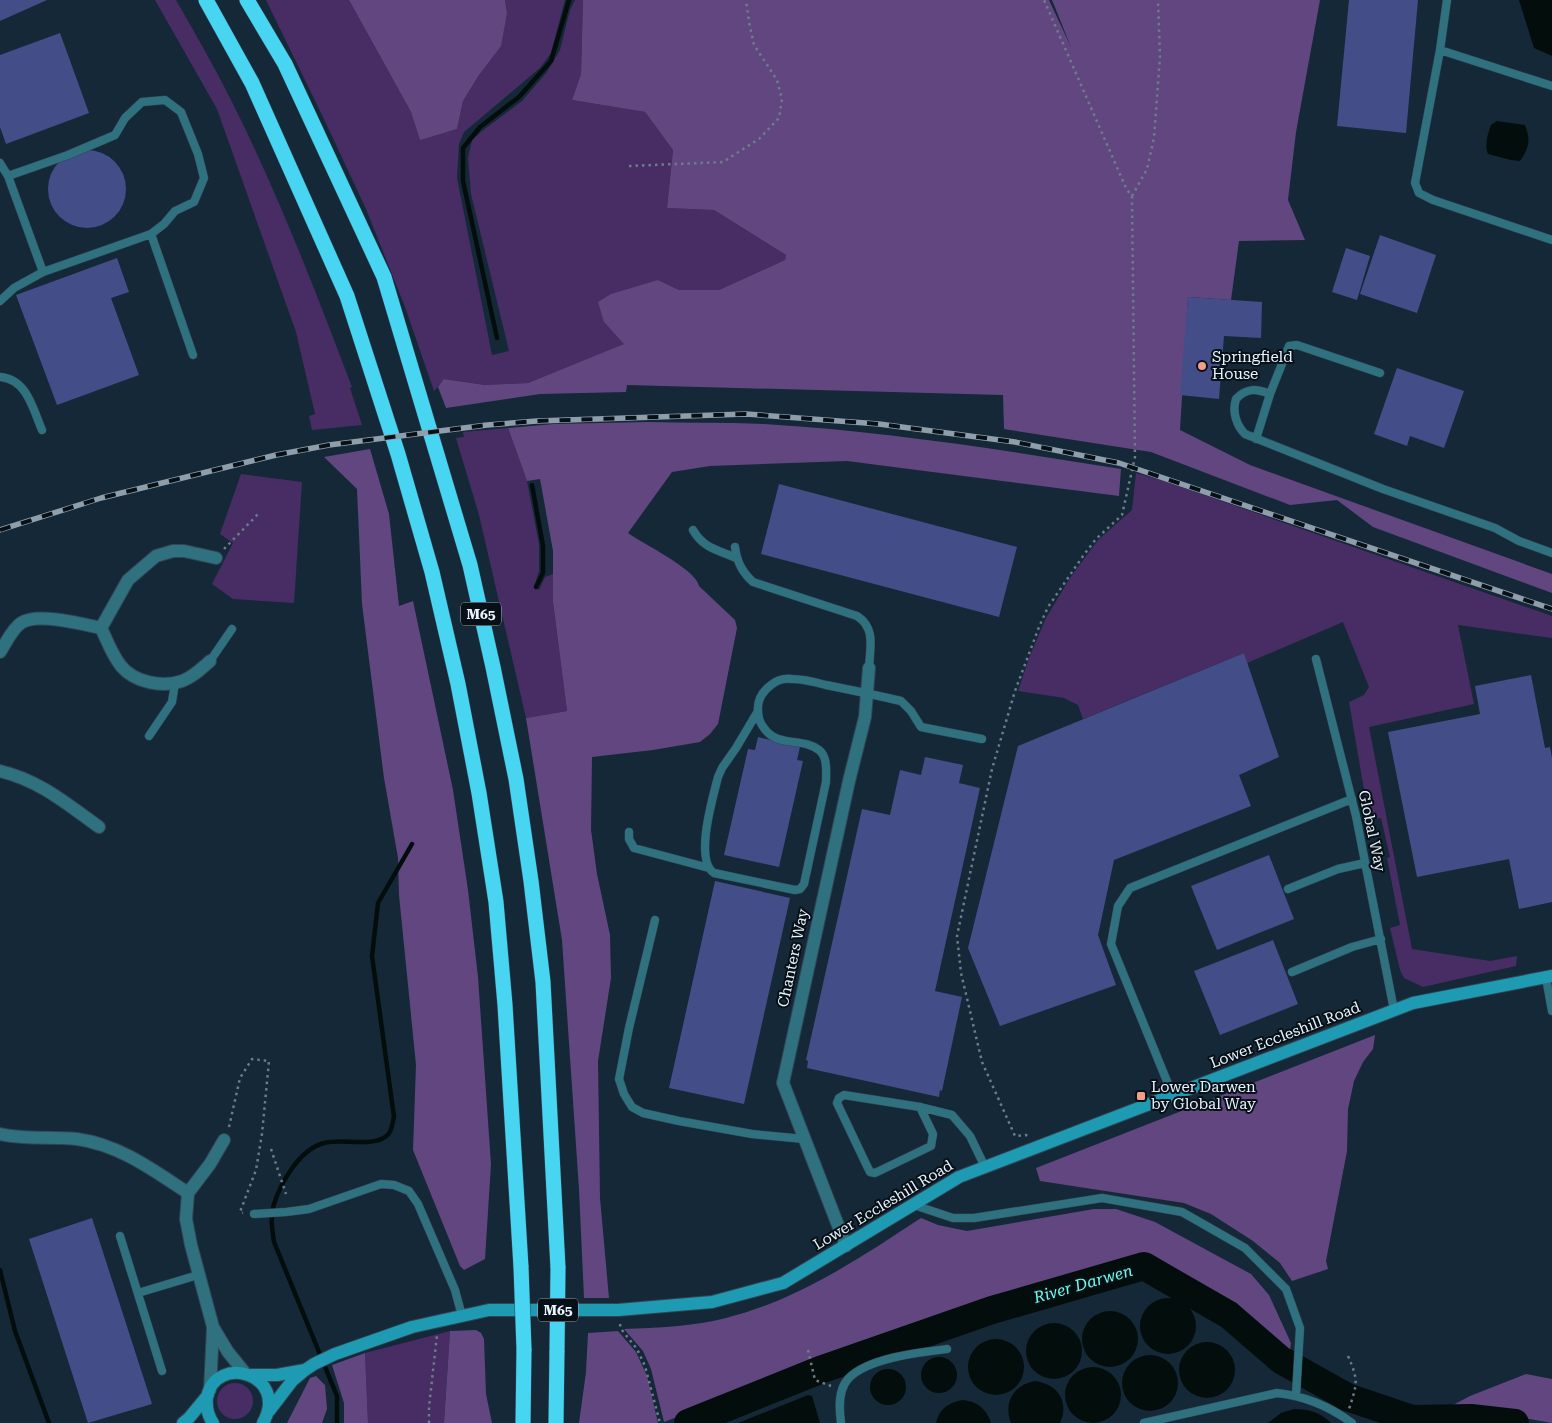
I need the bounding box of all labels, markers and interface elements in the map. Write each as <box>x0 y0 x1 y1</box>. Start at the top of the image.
place label: Springfield House <box>1212 348 1293 383</box>
marker: Springfield House <box>1196 360 1208 372</box>
road number: M65 <box>461 602 501 626</box>
street label: Global Way <box>1355 789 1389 873</box>
street label: Chanters Way <box>774 907 812 1009</box>
street label: Lower Eccleshill Road <box>1207 998 1363 1072</box>
place label: Lower Darwen by Global Way <box>1151 1078 1256 1113</box>
marker: Lower Darwen by Global Way <box>1135 1090 1147 1102</box>
street label: Lower Eccleshill Road <box>810 1156 956 1254</box>
water label: River Darwen <box>1030 1261 1135 1307</box>
road number: M65 <box>538 1298 578 1322</box>

